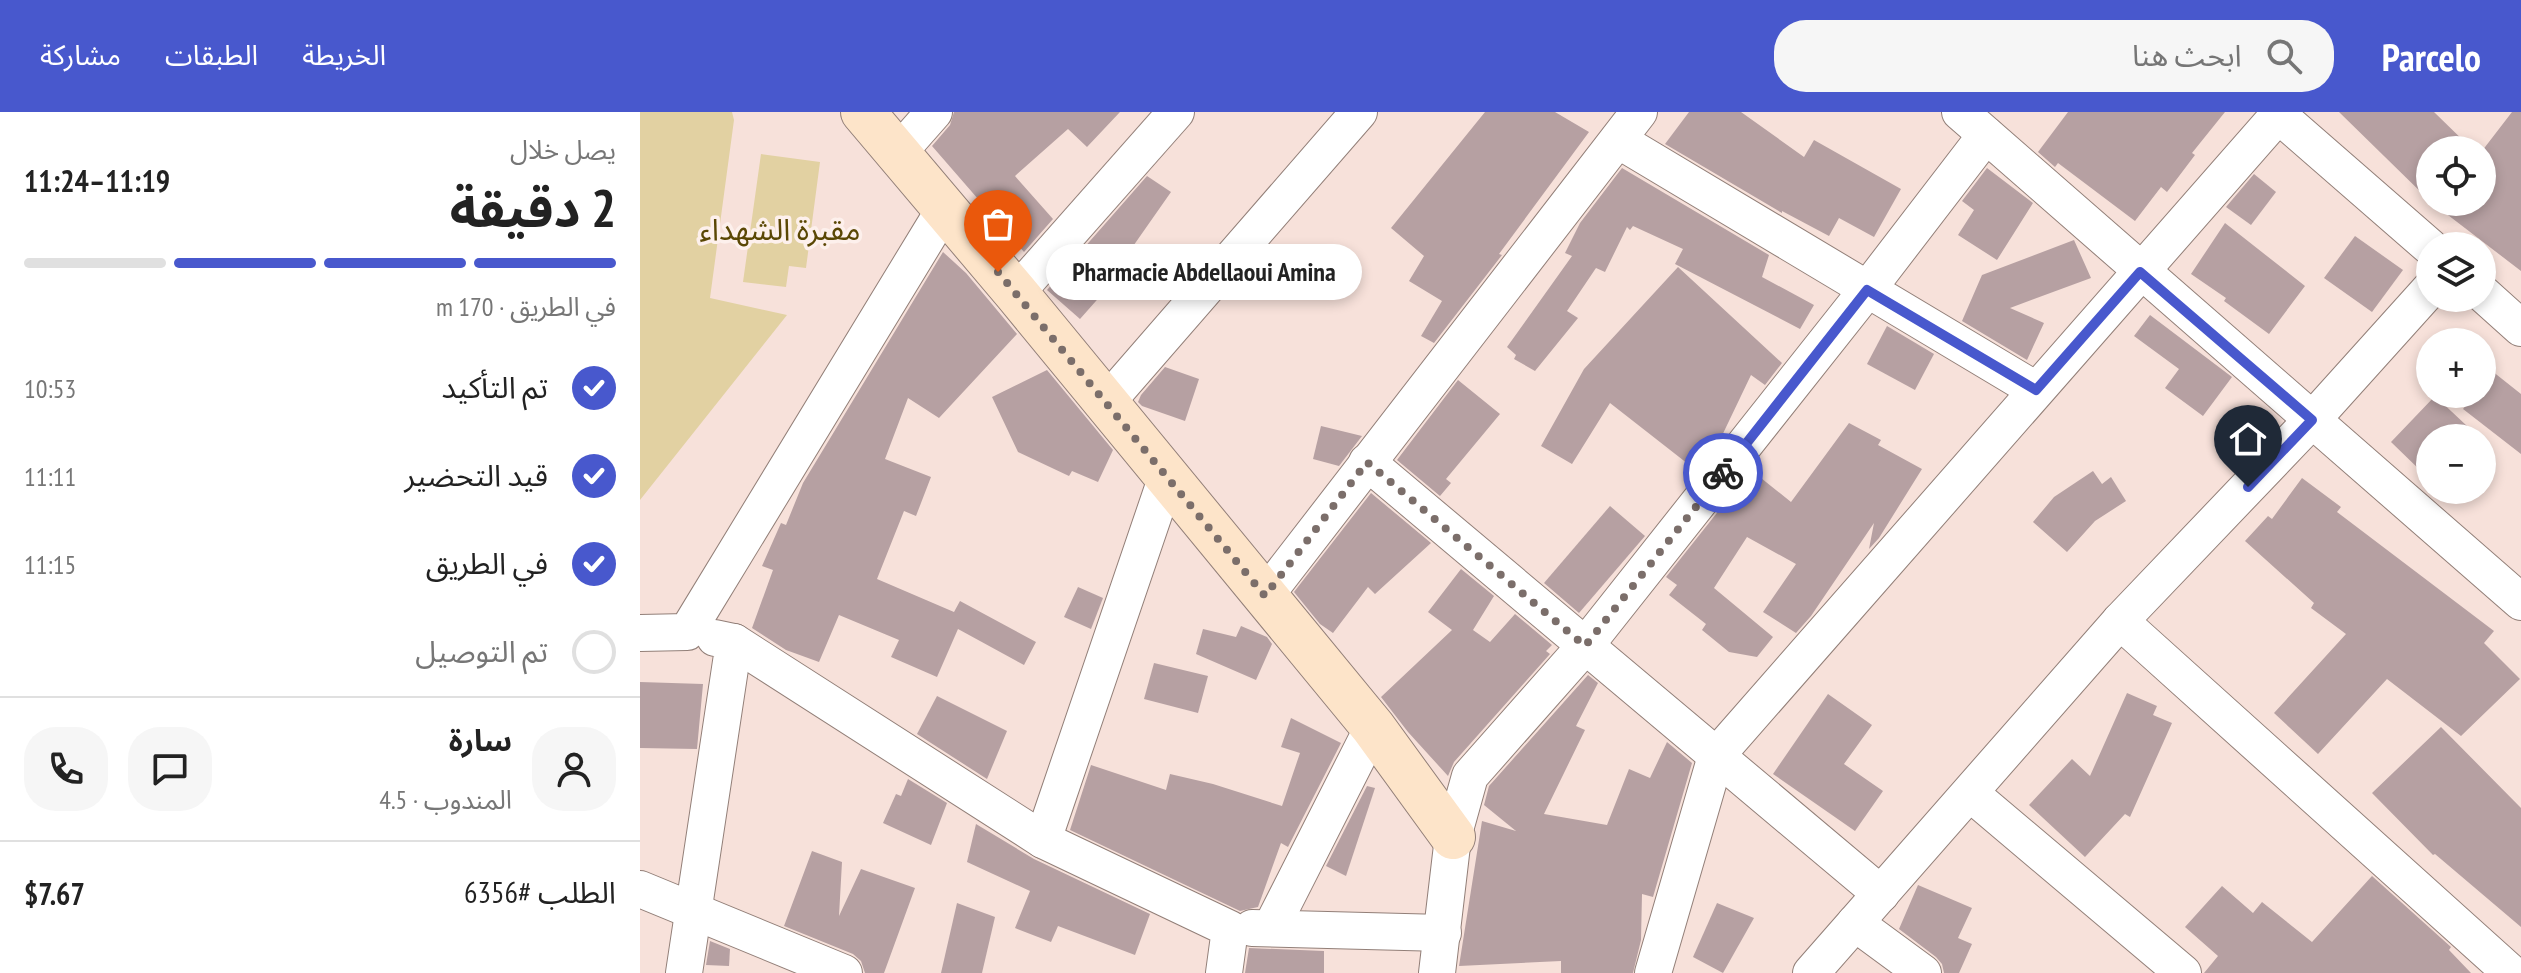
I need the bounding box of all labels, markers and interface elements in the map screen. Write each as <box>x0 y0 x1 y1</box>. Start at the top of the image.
search box <box>1774 20 2334 92</box>
text: Parcelo <box>2382 32 2481 81</box>
icon: search <box>2262 34 2306 78</box>
text: ابحث هنا <box>2132 35 2242 74</box>
text: مشاركة <box>40 36 121 73</box>
text: الطبقات <box>165 36 258 73</box>
text: الخريطة <box>302 36 386 73</box>
text: يصل خلال <box>510 133 616 166</box>
map controls <box>2416 136 2496 504</box>
button: locate <box>2416 136 2496 216</box>
text: 11:19–11:24 <box>24 161 170 200</box>
text: 2 دقيقة <box>450 174 616 241</box>
pin <box>964 190 1032 272</box>
icon: bag <box>976 202 1020 246</box>
park label: مقبرة الشهداء <box>699 209 861 248</box>
button: layers <box>2416 232 2496 312</box>
callout: Pharmacie Abdellaoui Amina <box>1046 244 1362 300</box>
text: Pharmacie Abdellaoui Amina <box>1072 255 1336 288</box>
text: في الطريق · 170 m <box>436 290 616 323</box>
button: + <box>2416 328 2496 408</box>
icon: check <box>572 366 616 410</box>
text: تم التأكيد <box>442 367 548 406</box>
text: 10:53 <box>24 372 76 405</box>
pin <box>2214 405 2282 487</box>
icon: home <box>2226 417 2270 461</box>
button: − <box>2416 424 2496 504</box>
courier <box>1683 433 1763 513</box>
icon: bike <box>1701 451 1745 495</box>
icon: check <box>572 454 616 498</box>
text: قيد التحضير <box>404 455 548 494</box>
text: 11:11 <box>24 460 76 493</box>
icon: check <box>572 542 616 586</box>
text: في الطريق <box>426 543 548 582</box>
text: 11:15 <box>24 548 76 581</box>
text: تم التوصيل <box>415 631 548 670</box>
text: سارة <box>449 720 512 759</box>
button: phone <box>24 727 108 811</box>
button: chat <box>128 727 212 811</box>
button: person <box>532 727 616 811</box>
text: المندوب · 4.5 <box>379 783 512 816</box>
text: الطلب #6356 <box>464 872 616 911</box>
text: $7.67 <box>24 874 85 913</box>

